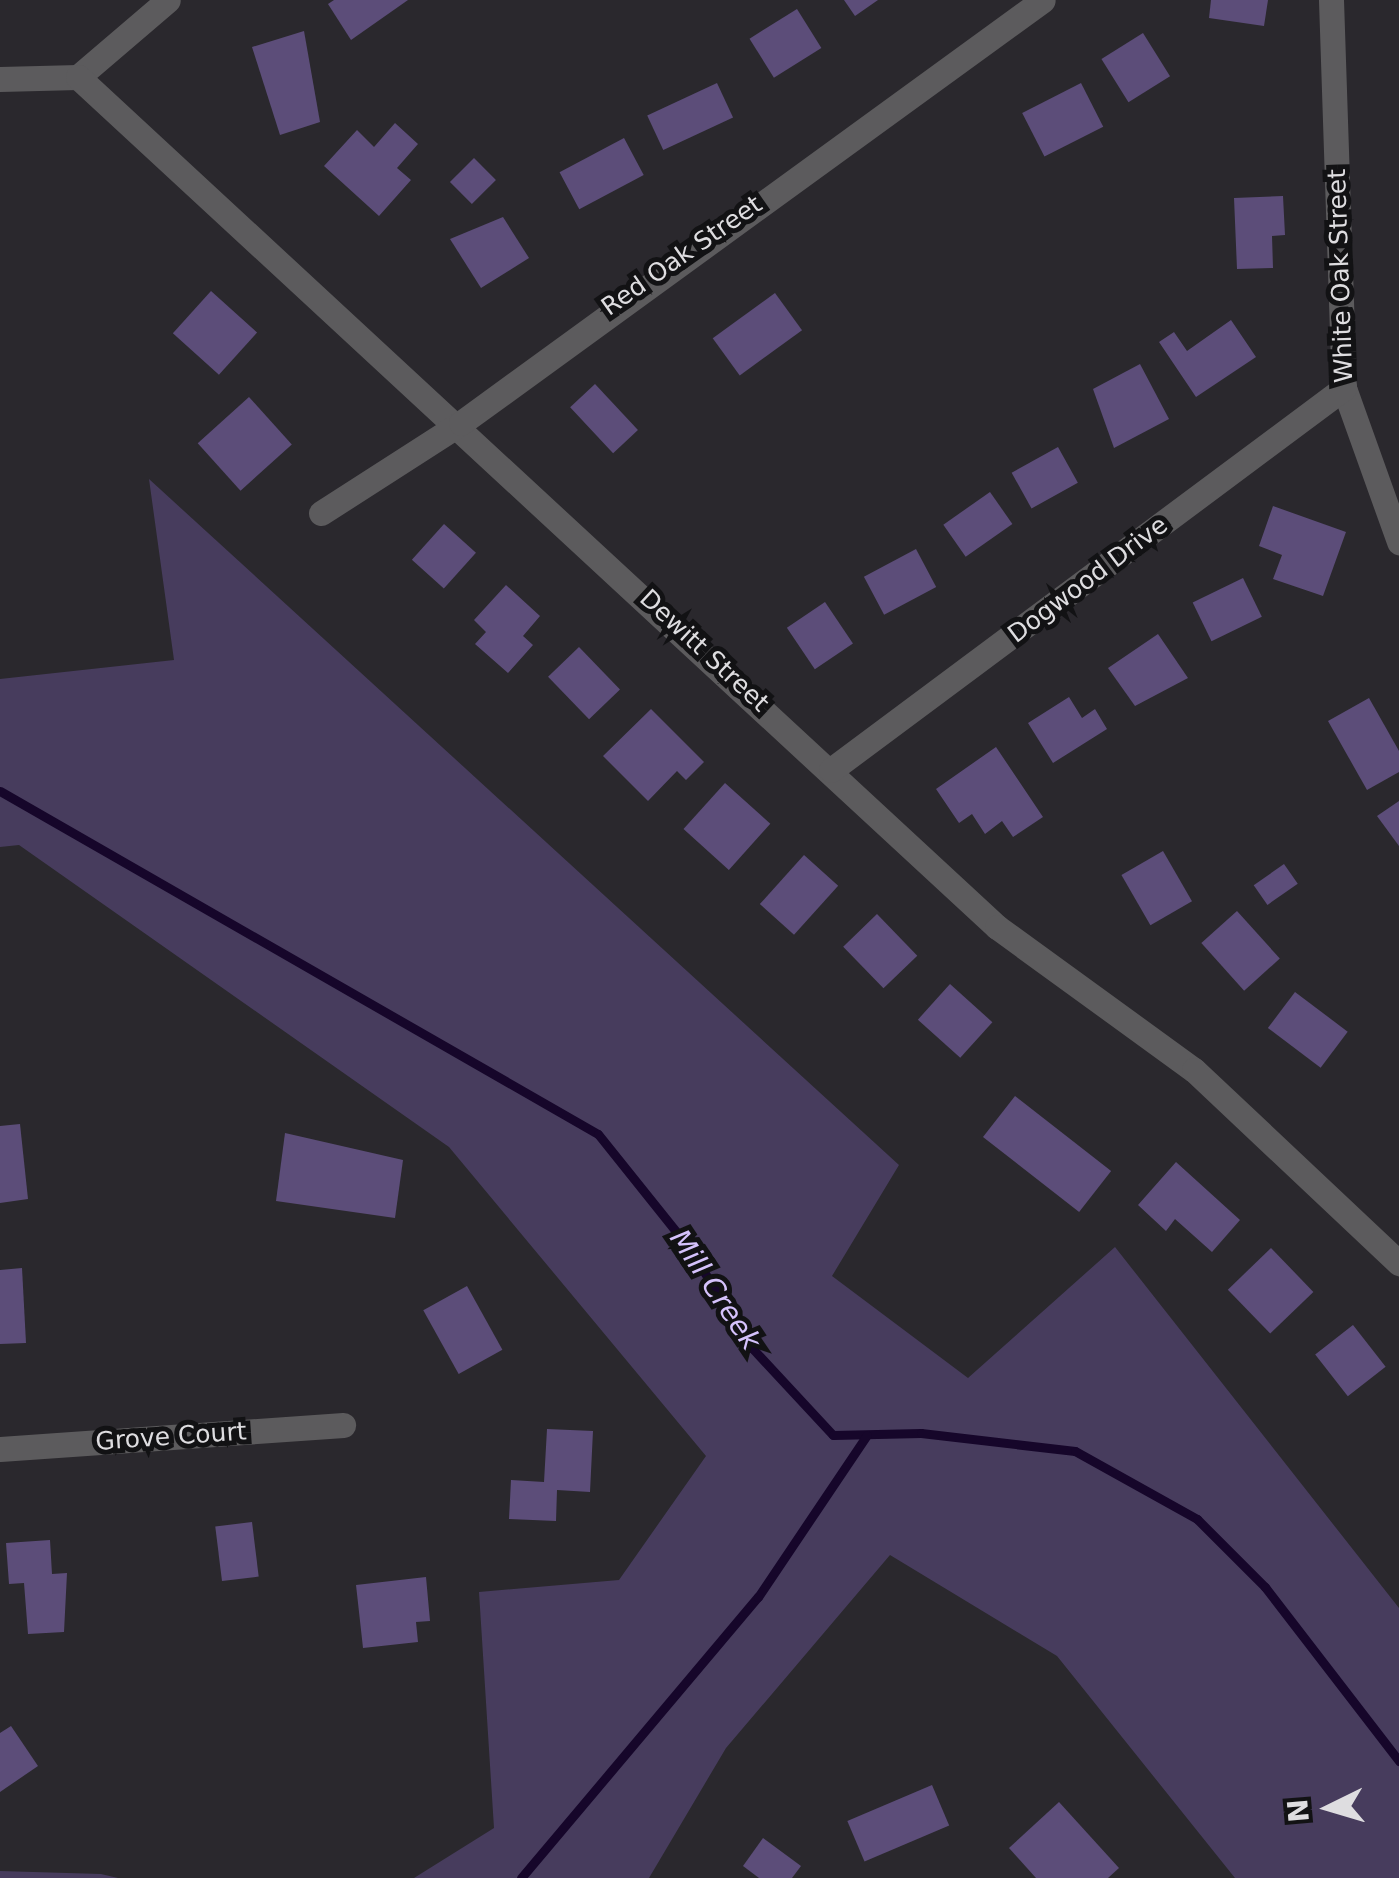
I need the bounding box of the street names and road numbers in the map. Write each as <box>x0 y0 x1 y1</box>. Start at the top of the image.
street label: White Oak Street <box>1322 169 1360 383</box>
street label: Red Oak Street <box>596 190 768 322</box>
street label: Dogwood Drive <box>1002 510 1174 650</box>
street label: Dewitt Street <box>633 584 775 718</box>
street label: Grove Court <box>95 1417 247 1457</box>

